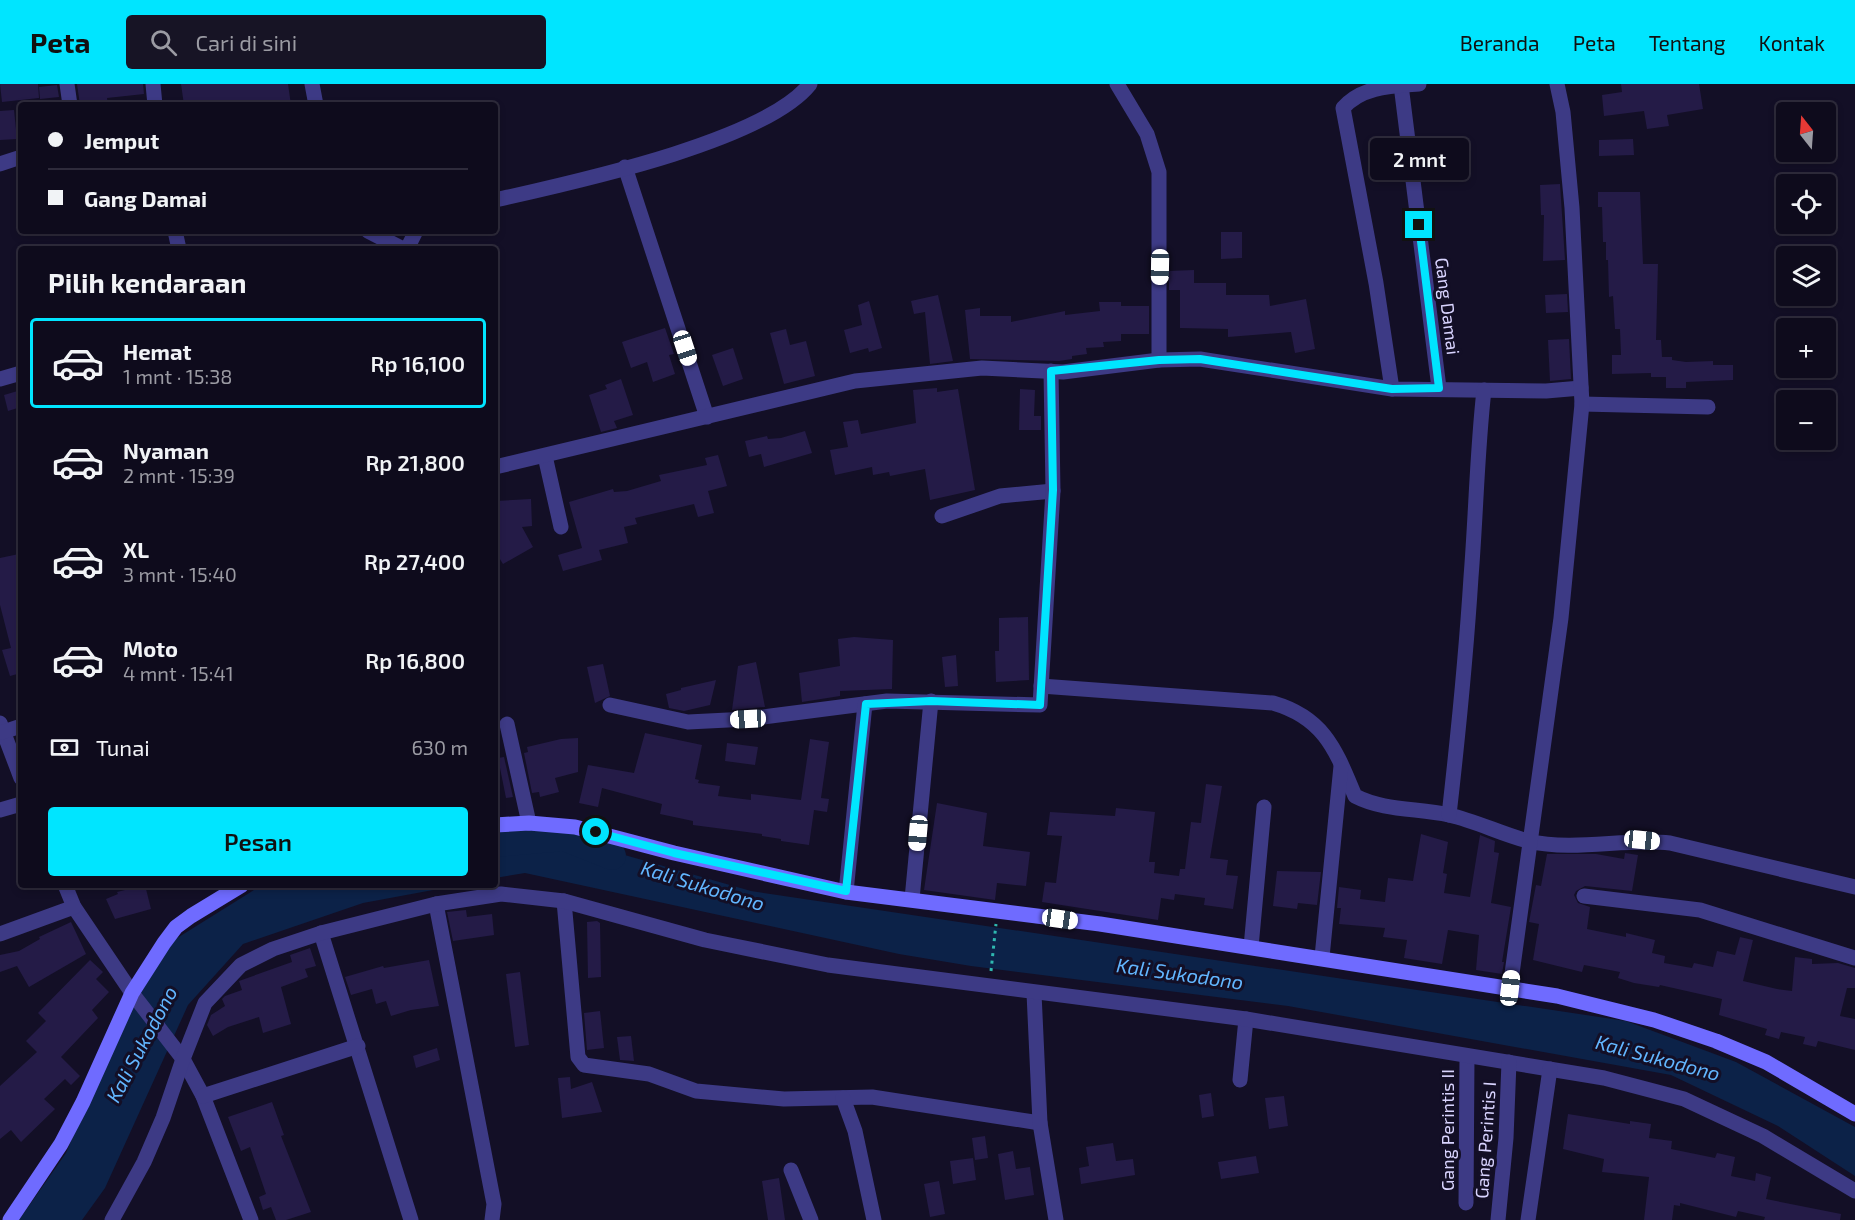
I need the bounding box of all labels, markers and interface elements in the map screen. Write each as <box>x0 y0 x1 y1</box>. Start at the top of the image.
search box <box>126 15 546 69</box>
text: Peta <box>30 25 90 59</box>
icon: search <box>147 26 180 59</box>
text: Cari di sini <box>195 29 297 55</box>
text: Beranda <box>1460 30 1540 55</box>
text: Peta <box>1573 30 1616 55</box>
text: Tentang <box>1649 30 1726 55</box>
text: Kontak <box>1759 30 1825 55</box>
north arrow <box>1776 102 1836 162</box>
map controls <box>1776 102 1836 450</box>
text: Jemput <box>84 127 159 153</box>
callout: 2 mnt <box>1370 138 1468 180</box>
text: 2 mnt <box>1393 147 1446 171</box>
button: locate <box>1776 174 1836 234</box>
text: Gang Damai <box>84 185 207 211</box>
route end <box>1405 211 1432 238</box>
button: layers <box>1776 246 1836 306</box>
car <box>1151 249 1169 285</box>
street label: Gang Damai <box>1431 256 1465 356</box>
text: Pilih kendaraan <box>48 266 247 298</box>
button: + <box>1776 318 1836 378</box>
car <box>671 328 699 368</box>
icon: car <box>51 336 105 390</box>
text: Hemat <box>123 338 192 364</box>
text: Rp 16,100 <box>371 350 465 376</box>
text: 1 mnt · 15:38 <box>123 364 232 388</box>
button: − <box>1776 390 1836 450</box>
icon: car <box>51 435 105 489</box>
text: Nyaman <box>123 437 209 463</box>
text: Rp 21,800 <box>365 449 465 475</box>
text: 2 mnt · 15:39 <box>123 463 235 487</box>
icon: car <box>51 534 105 588</box>
text: XL <box>123 536 149 562</box>
text: Rp 27,400 <box>364 548 465 574</box>
text: 3 mnt · 15:40 <box>123 562 237 586</box>
icon: car <box>51 633 105 687</box>
text: Moto <box>123 635 178 661</box>
text: Rp 16,800 <box>365 647 465 673</box>
text: 4 mnt · 15:41 <box>123 661 234 685</box>
car <box>730 709 766 729</box>
icon: cash <box>48 731 81 764</box>
text: Tunai <box>96 734 150 760</box>
text: 630 m <box>411 735 468 759</box>
button: Pesan <box>48 807 468 876</box>
car <box>907 814 929 852</box>
route start <box>582 818 609 845</box>
car <box>1623 829 1661 851</box>
water label: Kali Sukodono <box>638 855 768 915</box>
car <box>1041 908 1079 930</box>
water label: Kali Sukodono <box>1115 952 1245 994</box>
car <box>1499 969 1521 1007</box>
water label: Kali Sukodono <box>100 982 182 1106</box>
water label: Kali Sukodono <box>1593 1029 1723 1085</box>
street label: Gang Perintis II <box>1436 1069 1458 1191</box>
street label: Gang Perintis I <box>1470 1081 1500 1199</box>

